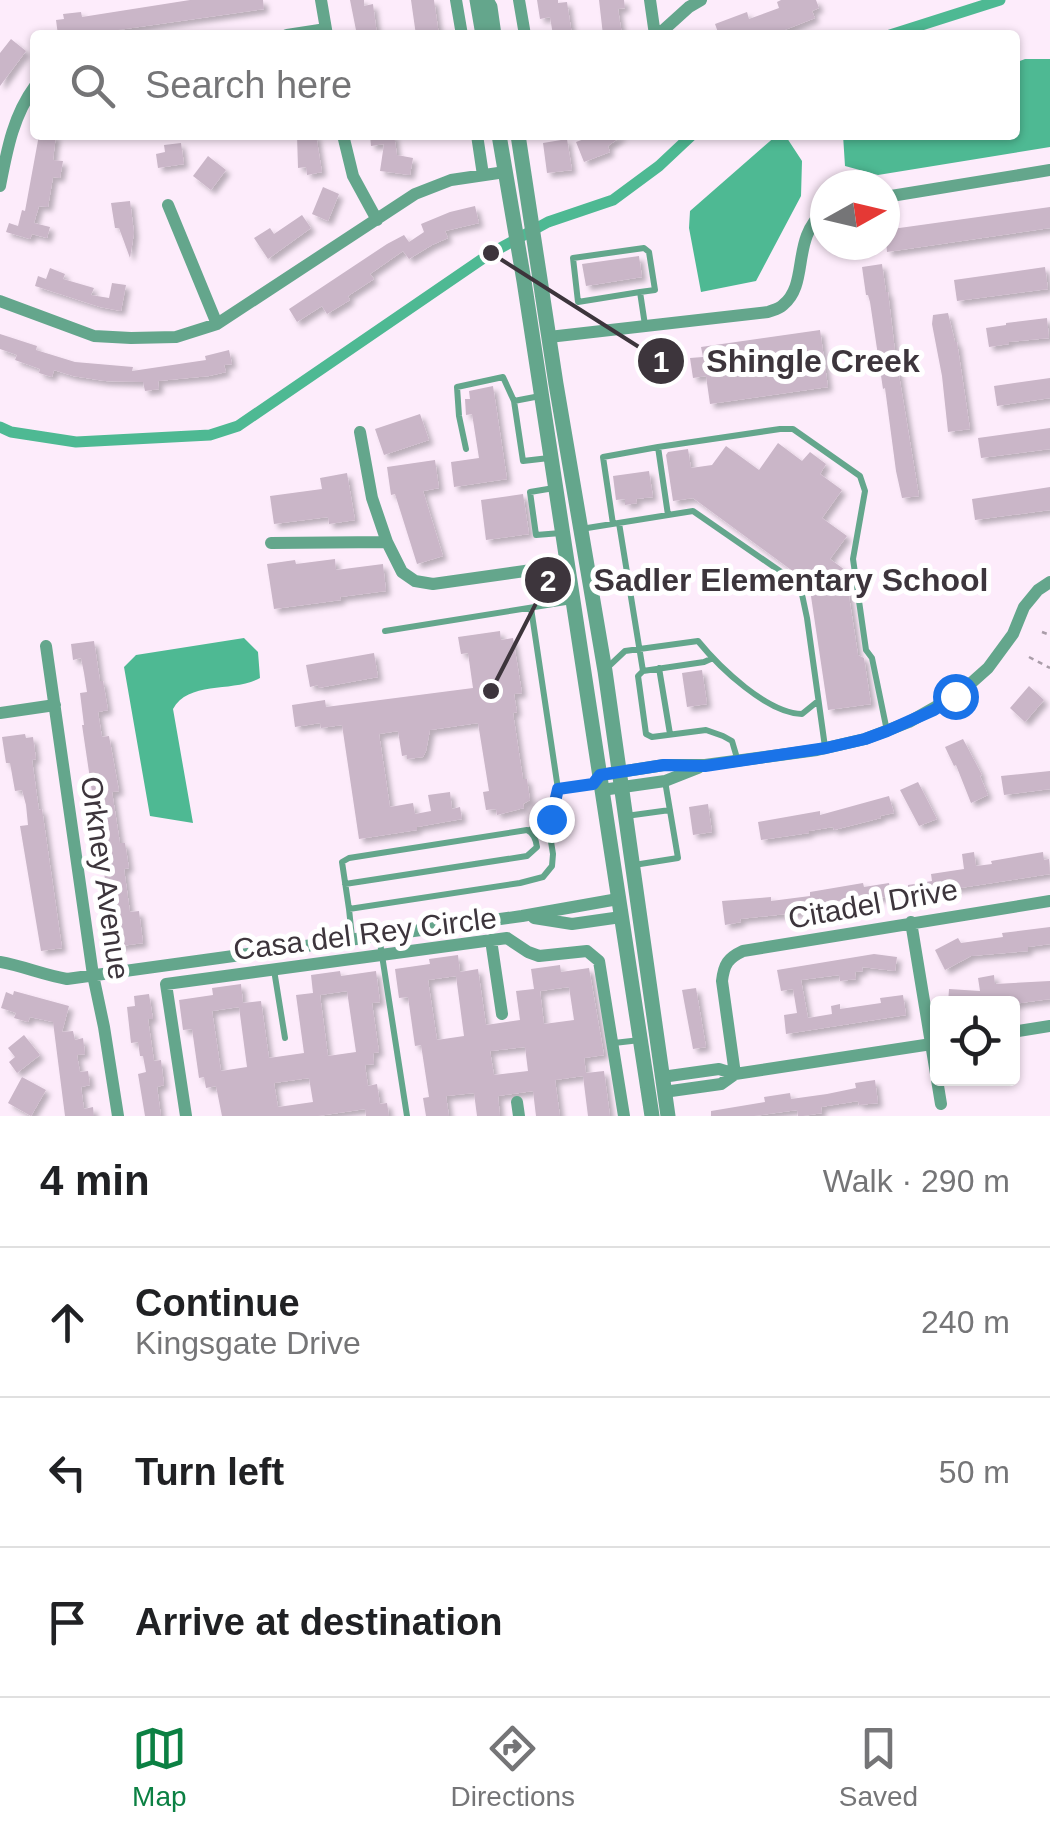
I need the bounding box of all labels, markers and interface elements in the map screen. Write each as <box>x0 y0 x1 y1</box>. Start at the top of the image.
search box <box>30 30 1020 140</box>
icon: search <box>65 58 120 113</box>
text: Search here <box>145 64 352 106</box>
north arrow <box>810 170 900 260</box>
callout: Shingle Creek <box>636 330 939 392</box>
text: Shingle Creek <box>706 343 920 379</box>
text: 1 <box>653 345 669 378</box>
callout: Sadler Elementary School <box>523 549 1008 611</box>
text: Sadler Elementary School <box>594 562 988 598</box>
text: 2 <box>540 564 556 597</box>
route start <box>933 674 979 720</box>
street label: Orkney Avenue <box>75 774 136 982</box>
route end <box>529 797 575 843</box>
street label: Citadel Drive <box>785 872 960 935</box>
street label: Casa del Rey Circle <box>231 901 499 966</box>
map controls <box>930 996 1020 1086</box>
button: locate <box>930 996 1020 1086</box>
text: 4 min <box>40 1157 150 1204</box>
text: Walk · 290 m <box>823 1163 1010 1199</box>
text: Continue <box>135 1282 300 1324</box>
icon: ahead <box>40 1295 95 1350</box>
text: 240 m <box>921 1304 1010 1340</box>
text: Kingsgate Drive <box>135 1325 361 1361</box>
icon: left <box>40 1445 95 1500</box>
text: Turn left <box>135 1451 284 1493</box>
text: 50 m <box>939 1454 1010 1490</box>
icon: arrive <box>40 1595 95 1650</box>
text: Arrive at destination <box>135 1601 502 1643</box>
tab: Map <box>132 1721 187 1813</box>
tab: Directions <box>451 1721 575 1813</box>
tab: Saved <box>839 1721 918 1813</box>

